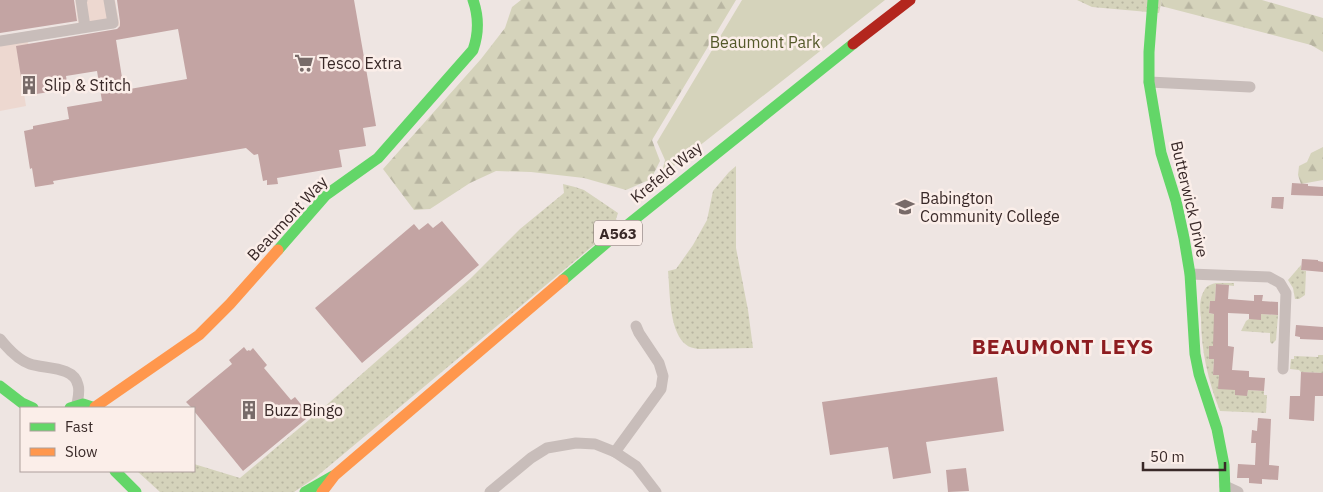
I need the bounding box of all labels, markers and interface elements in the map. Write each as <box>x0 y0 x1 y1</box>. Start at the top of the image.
park label: Beaumont Park <box>710 32 821 52</box>
supermarket icon: Tesco Extra <box>293 52 315 74</box>
place label: Tesco Extra <box>319 53 402 73</box>
building icon: Slip & Stitch <box>18 74 40 96</box>
place label: Slip & Stitch <box>44 75 131 95</box>
street label: Krefeld Way <box>626 137 706 207</box>
street label: Butterwick Drive <box>1167 139 1213 259</box>
street label: Beaumont Way <box>243 171 331 265</box>
place label: Babington Community College <box>920 188 1060 226</box>
school or university icon: Babington Community College <box>894 196 916 218</box>
road number: A563 <box>594 220 642 246</box>
district label: BEAUMONT LEYS <box>972 332 1154 360</box>
building icon: Buzz Bingo <box>238 399 260 421</box>
place label: Buzz Bingo <box>264 400 343 420</box>
legend <box>20 407 195 472</box>
text: Fast <box>65 417 93 436</box>
scale bar <box>1143 440 1226 472</box>
text: Slow <box>65 442 98 461</box>
text: 50 m <box>1150 447 1185 466</box>

